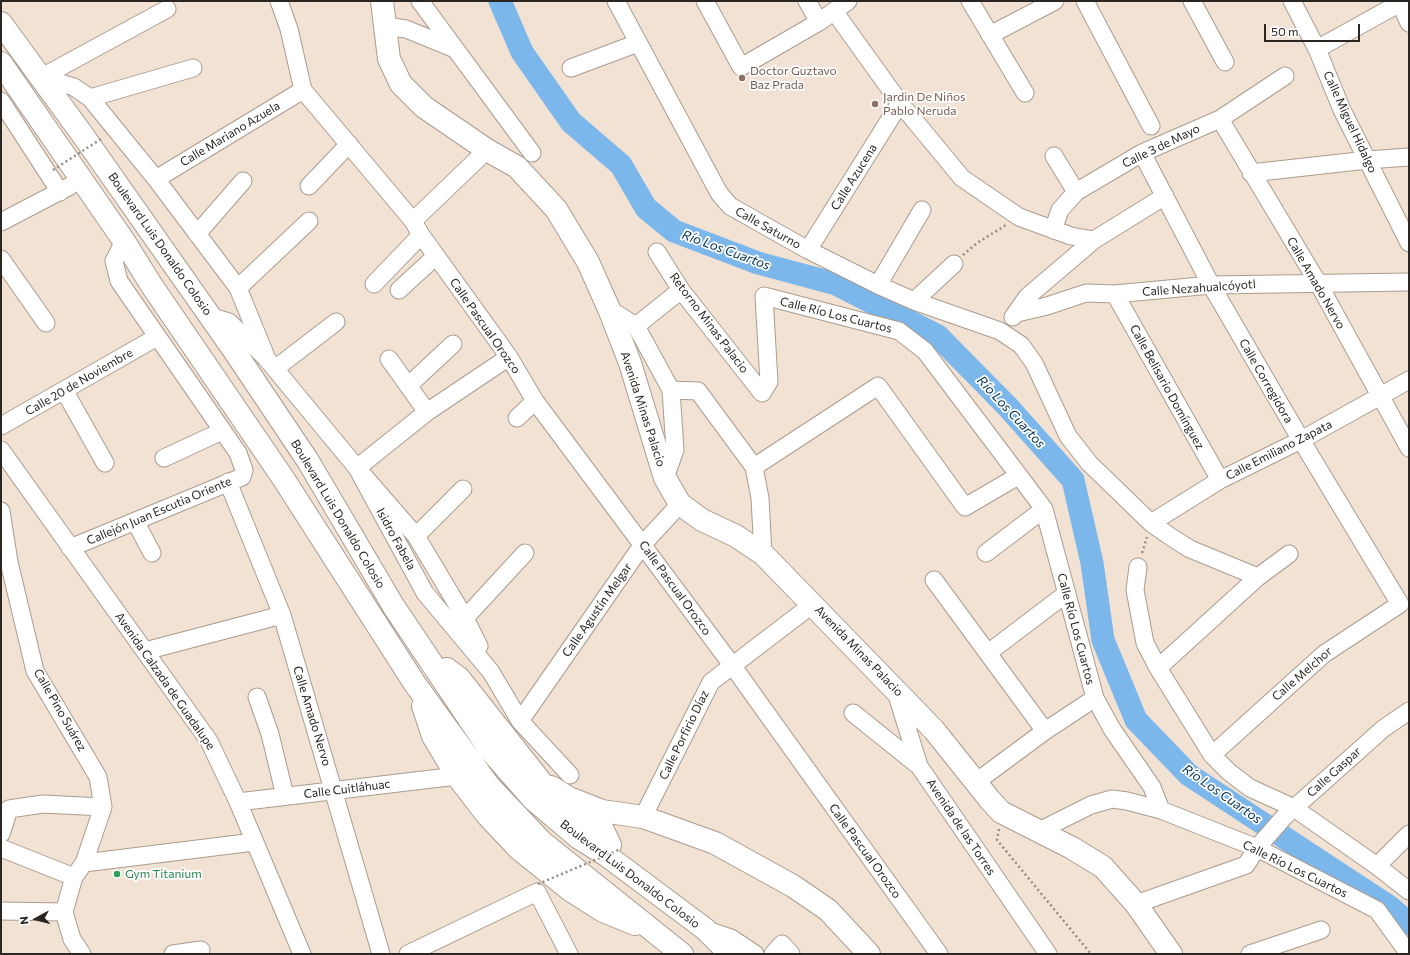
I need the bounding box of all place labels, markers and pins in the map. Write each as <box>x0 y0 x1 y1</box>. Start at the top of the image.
place label: Doctor Guztavo Baz Prada <box>750 64 837 92</box>
marker: Doctor Guztavo Baz Prada <box>737 73 747 83</box>
place label: Jardin De Niños Pablo Neruda <box>883 90 966 118</box>
marker: Jardin De Niños Pablo Neruda <box>870 99 880 109</box>
place label: Gym Titanium <box>125 867 202 881</box>
marker: Gym Titanium <box>112 869 122 879</box>

